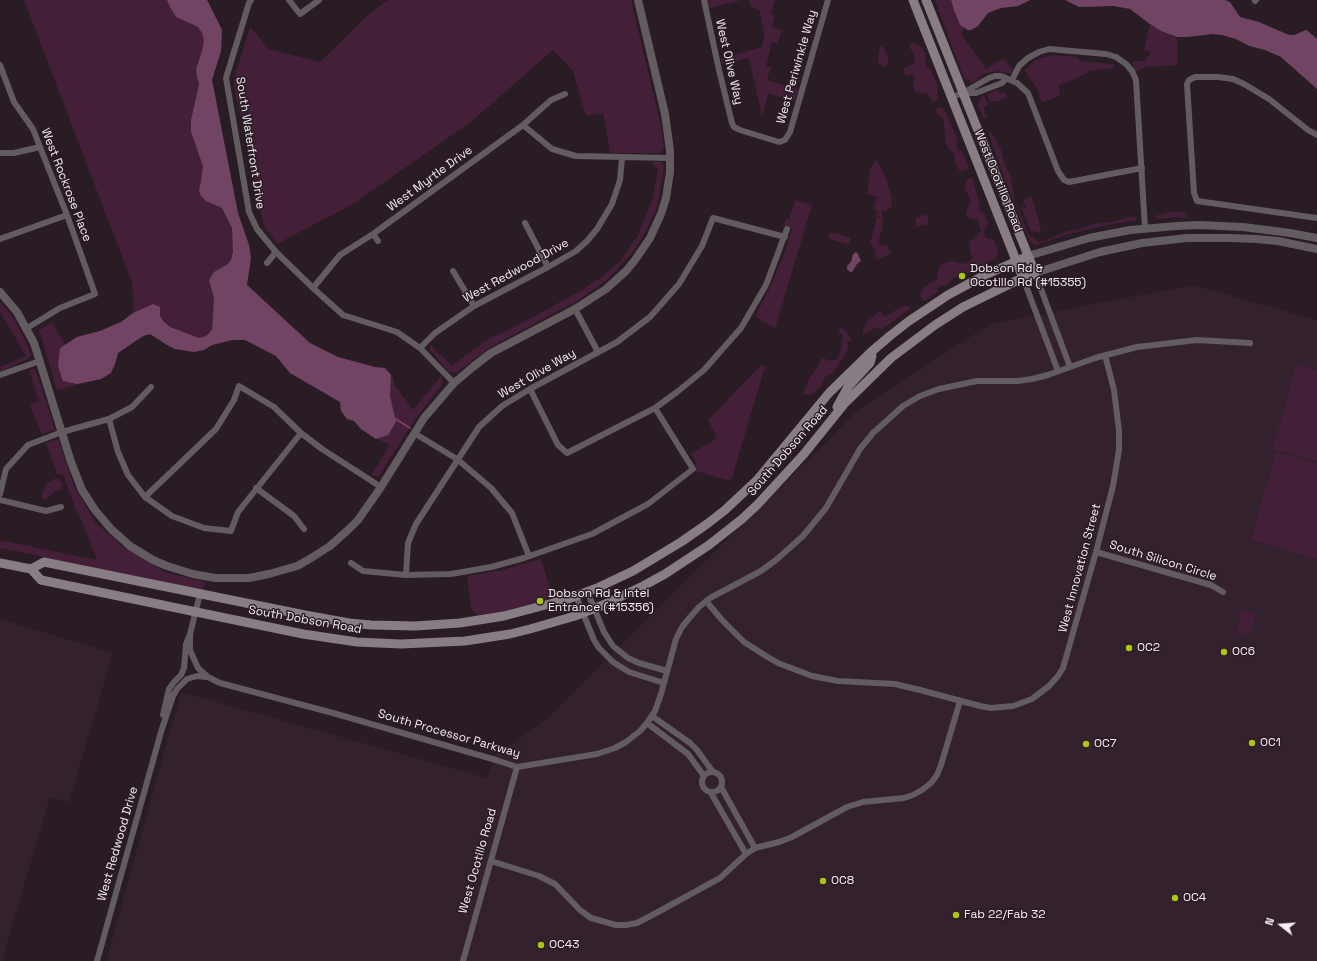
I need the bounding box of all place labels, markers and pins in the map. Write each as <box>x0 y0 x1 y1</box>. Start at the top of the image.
place label: Dobson Rd & Ocotillo Rd (#15355) <box>970 262 1086 290</box>
marker: Dobson Rd & Ocotillo Rd (#15355) <box>957 271 967 281</box>
place label: Dobson Rd & Intel Entrance (#15356) <box>548 587 654 615</box>
marker: Dobson Rd & Intel Entrance (#15356) <box>535 596 545 606</box>
place label: OC2 <box>1137 641 1160 655</box>
marker: OC2 <box>1124 643 1134 653</box>
place label: OC6 <box>1232 645 1255 659</box>
marker: OC6 <box>1219 647 1229 657</box>
place label: OC1 <box>1260 736 1281 750</box>
place label: OC7 <box>1094 737 1116 751</box>
marker: OC1 <box>1247 738 1257 748</box>
marker: OC7 <box>1081 739 1091 749</box>
place label: OC8 <box>831 874 854 888</box>
marker: OC8 <box>818 876 828 886</box>
place label: OC4 <box>1183 891 1206 905</box>
marker: OC4 <box>1170 893 1180 903</box>
place label: Fab 22/Fab 32 <box>964 908 1046 922</box>
marker: Fab 22/Fab 32 <box>951 910 961 920</box>
place label: OC43 <box>549 938 579 952</box>
marker: OC43 <box>536 940 546 950</box>

